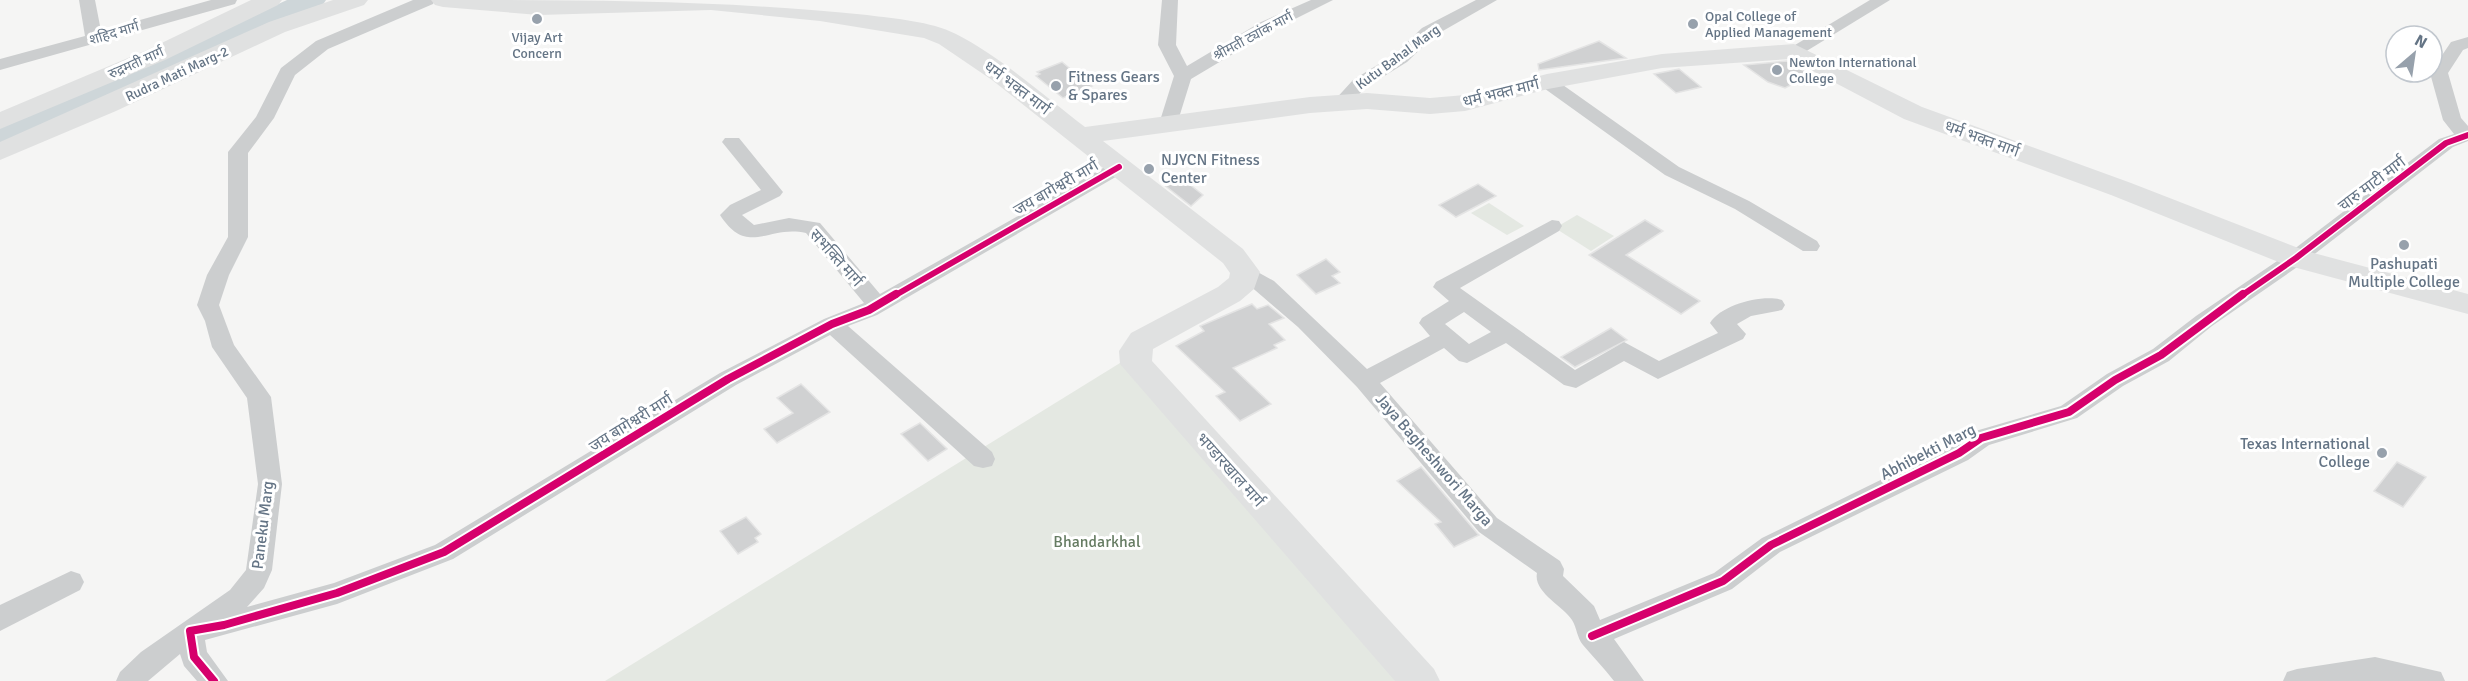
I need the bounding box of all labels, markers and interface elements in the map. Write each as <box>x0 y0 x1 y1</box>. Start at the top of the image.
street label: श्रीमती ट्यांक मार्ग <box>1210 7 1297 64</box>
place label: Opal College of Applied Management <box>1705 8 1832 41</box>
marker: Vijay Art Concern <box>530 12 544 26</box>
street label: शहिद मार्ग <box>87 17 142 49</box>
marker: Opal College of Applied Management <box>1686 17 1700 31</box>
street label: Kutu Bahal Marg <box>1353 21 1443 93</box>
north arrow <box>2384 24 2444 84</box>
place label: Vijay Art Concern <box>511 29 563 62</box>
text: N <box>2411 30 2431 53</box>
street label: रुद्रमती मार्ग <box>106 43 167 83</box>
street label: Rudra Mati Marg-2 <box>123 43 231 105</box>
place label: Newton International College <box>1789 54 1917 87</box>
street label: धर्म भक्त मार्ग <box>980 57 1055 120</box>
marker: Newton International College <box>1770 63 1784 77</box>
place label: Fitness Gears & Spares <box>1068 67 1160 105</box>
street label: धर्म भक्त मार्ग <box>1461 74 1542 112</box>
marker: Fitness Gears & Spares <box>1049 79 1063 93</box>
street label: धर्म भक्त मार्ग <box>1942 116 2023 162</box>
place label: NJYCN Fitness Center <box>1161 150 1260 188</box>
street label: चारु माटी मार्ग <box>2334 151 2411 216</box>
street label: जय बागेश्वरी मार्ग <box>1010 155 1103 220</box>
marker: NJYCN Fitness Center <box>1142 162 1156 176</box>
street label: सभक्ति मार्ग <box>805 225 868 291</box>
marker: Pashupati Multiple College <box>2397 238 2411 252</box>
place label: Pashupati Multiple College <box>2348 254 2460 292</box>
street label: जय बागेश्वरी मार्ग <box>585 389 677 457</box>
street label: Jaya Bagheshwori Marga <box>1371 390 1497 530</box>
street label: Abhibekti Marg <box>1877 419 1979 485</box>
street label: भण्डारखाल मार्ग <box>1192 429 1269 512</box>
place label: Texas International College <box>2240 434 2370 472</box>
marker: Texas International College <box>2375 446 2389 460</box>
street label: Paneku Marg <box>248 480 278 570</box>
park label: Bhandarkhal <box>1053 532 1141 552</box>

